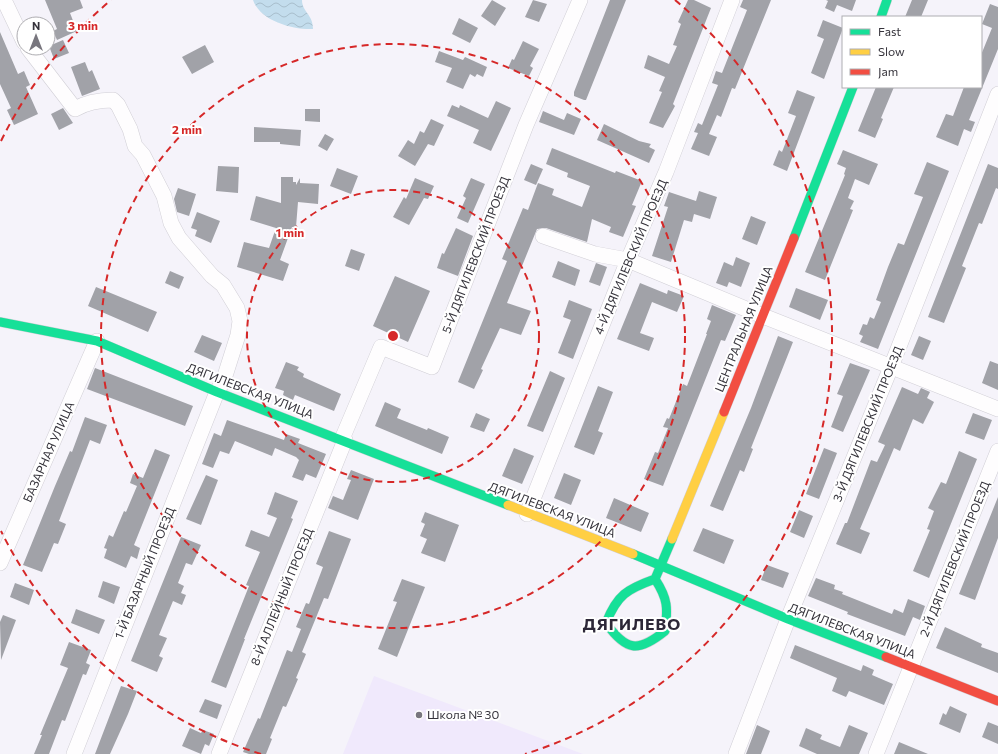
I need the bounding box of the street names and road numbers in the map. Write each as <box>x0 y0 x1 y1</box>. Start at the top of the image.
street label: 5-Й ДЯГИЛЕВСКИЙ ПРОЕЗД <box>439 174 512 335</box>
street label: 4-Й ДЯГИЛЕВСКИЙ ПРОЕЗД <box>591 176 669 336</box>
street label: ЦЕНТРАЛЬНАЯ УЛИЦА <box>711 263 775 394</box>
street label: 3-Й ДЯГИЛЕВСКИЙ ПРОЕЗД <box>829 343 905 504</box>
street label: ДЯГИЛЕВСКАЯ УЛИЦА <box>185 359 316 421</box>
street label: БАЗАРНАЯ УЛИЦА <box>20 399 77 504</box>
street label: ДЯГИЛЕВСКАЯ УЛИЦА <box>487 478 618 540</box>
street label: 2-Й ДЯГИЛЕВСКИЙ ПРОЕЗД <box>916 478 992 638</box>
street label: 1-Й БАЗАРНЫЙ ПРОЕЗД <box>111 504 177 640</box>
street label: 8-Й АЛЛЕЙНЫЙ ПРОЕЗД <box>247 525 315 667</box>
street label: ДЯГИЛЕВСКАЯ УЛИЦА <box>787 599 918 661</box>

